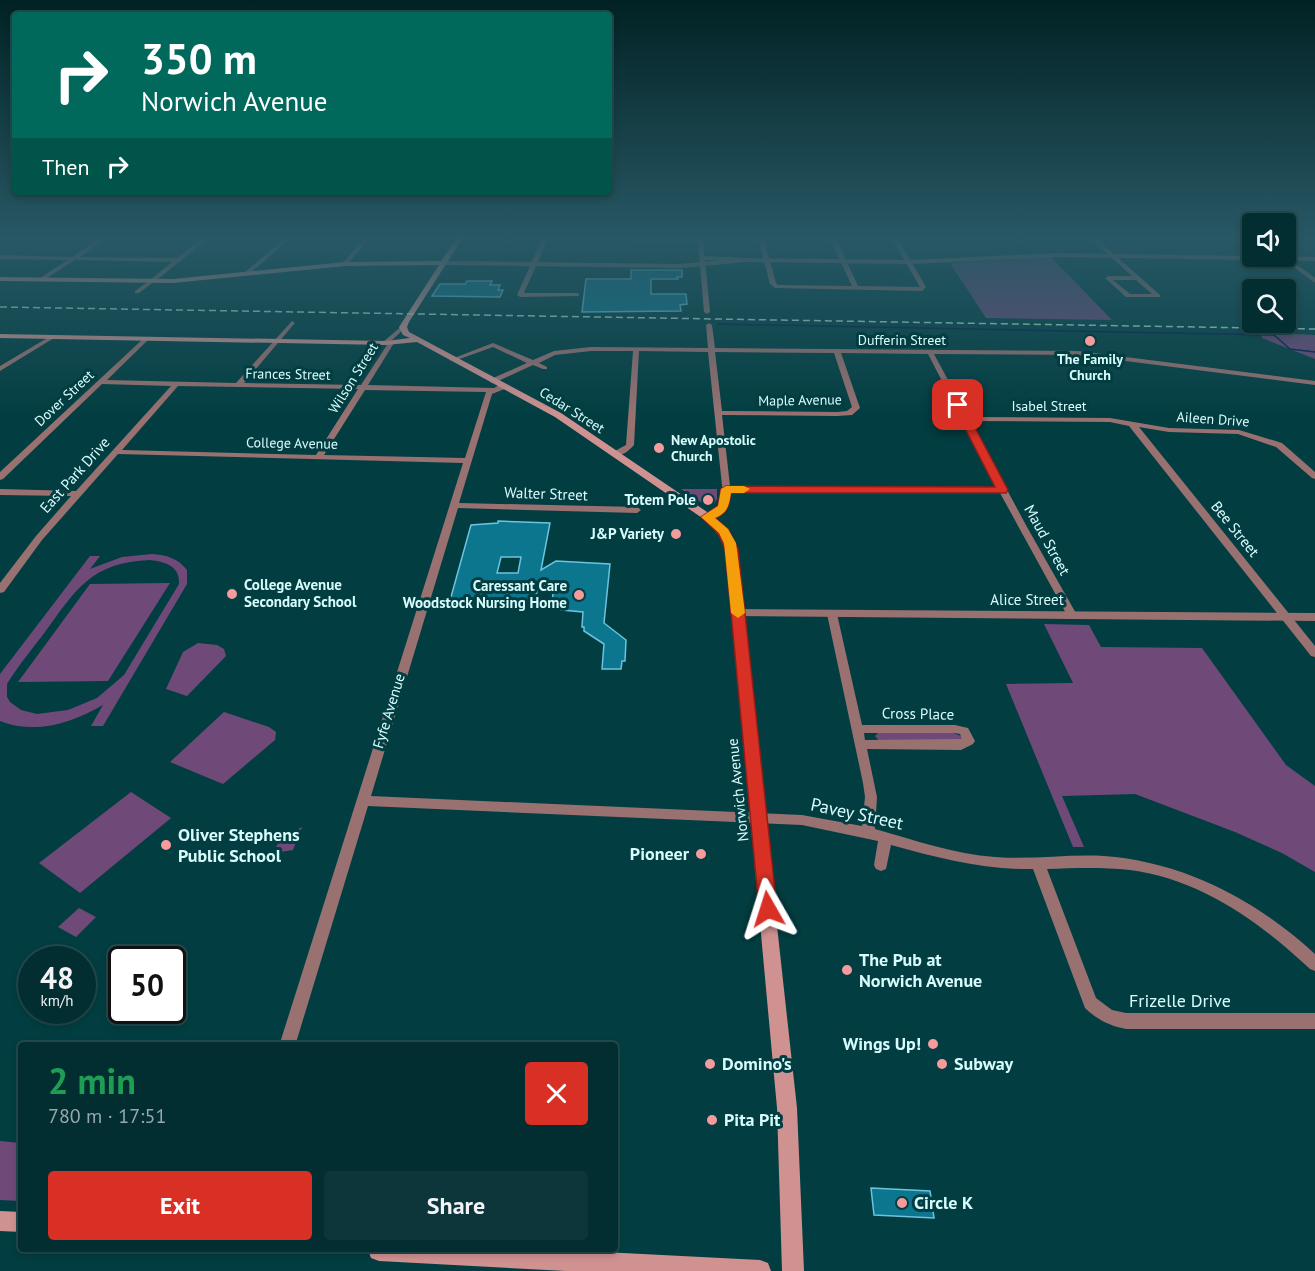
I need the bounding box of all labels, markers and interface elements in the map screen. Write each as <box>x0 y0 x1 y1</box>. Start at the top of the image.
text: 350 m <box>141 31 257 86</box>
icon: right <box>42 36 120 114</box>
text: Norwich Avenue <box>141 84 328 118</box>
icon: right <box>101 150 134 183</box>
text: Then <box>42 153 89 181</box>
map controls <box>1242 213 1296 333</box>
button: sound <box>1242 213 1296 267</box>
button: search <box>1242 279 1296 333</box>
street label: Dufferin Street <box>858 331 946 349</box>
marker: The Family Church <box>1083 334 1097 348</box>
street label: Wilson Street <box>324 339 382 417</box>
place label: The Family Church <box>1057 350 1123 384</box>
street label: Frances Street <box>245 364 331 384</box>
street label: Dover Street <box>31 366 98 430</box>
pin <box>932 379 983 430</box>
street label: Cedar Street <box>536 383 608 437</box>
icon: arrive <box>941 388 974 421</box>
street label: Maple Avenue <box>758 390 842 410</box>
street label: Isabel Street <box>1011 397 1087 415</box>
street label: Aileen Drive <box>1176 407 1250 431</box>
place label: New Apostolic Church <box>671 431 756 465</box>
street label: East Park Drive <box>36 433 114 517</box>
street label: College Avenue <box>246 433 338 453</box>
marker: New Apostolic Church <box>652 441 666 455</box>
street label: Walter Street <box>504 483 588 504</box>
place label: Totem Pole <box>625 490 696 509</box>
marker: Totem Pole <box>701 493 715 507</box>
street label: Bee Street <box>1207 497 1264 560</box>
street label: Maud Street <box>1020 501 1075 578</box>
place label: J&P Variety <box>590 524 665 543</box>
marker: J&P Variety <box>669 527 683 541</box>
place label: College Avenue Secondary School <box>244 575 357 611</box>
place label: Caressant Care Woodstock Nursing Home <box>403 576 567 612</box>
marker: College Avenue Secondary School <box>225 587 239 601</box>
marker: Caressant Care Woodstock Nursing Home <box>572 588 586 602</box>
street label: Alice Street <box>990 590 1064 609</box>
street label: Fyfe Avenue <box>368 671 409 751</box>
street label: Cross Place <box>882 703 954 724</box>
street label: Norwich Avenue <box>723 738 752 843</box>
street label: Pavey Street <box>809 792 906 835</box>
place label: Oliver Stephens Public School <box>178 823 300 867</box>
marker: Oliver Stephens Public School <box>159 838 173 852</box>
place label: Pioneer <box>630 842 690 865</box>
marker: Pioneer <box>694 847 708 861</box>
position arrow <box>736 877 800 941</box>
speed limit sign: 50 <box>108 946 186 1024</box>
place label: The Pub at Norwich Avenue <box>859 948 982 992</box>
text: 48 <box>40 958 74 997</box>
marker: The Pub at Norwich Avenue <box>840 963 854 977</box>
street label: Frizelle Drive <box>1129 989 1231 1012</box>
text: km/h <box>41 991 73 1010</box>
place label: Wings Up! <box>843 1032 921 1055</box>
marker: Wings Up! <box>926 1037 940 1051</box>
place label: Domino's <box>722 1052 792 1075</box>
place label: Subway <box>954 1052 1014 1075</box>
text: 2 min <box>48 1057 136 1104</box>
marker: Domino's <box>703 1057 717 1071</box>
marker: Subway <box>935 1057 949 1071</box>
button: close <box>525 1062 588 1125</box>
text: 780 m · 17:51 <box>48 1103 166 1129</box>
place label: Pita Pit <box>724 1108 781 1131</box>
marker: Pita Pit <box>705 1113 719 1127</box>
button: Exit <box>48 1171 312 1240</box>
button: Share <box>324 1171 588 1240</box>
place label: Circle K <box>914 1191 973 1214</box>
marker: Circle K <box>895 1196 909 1210</box>

